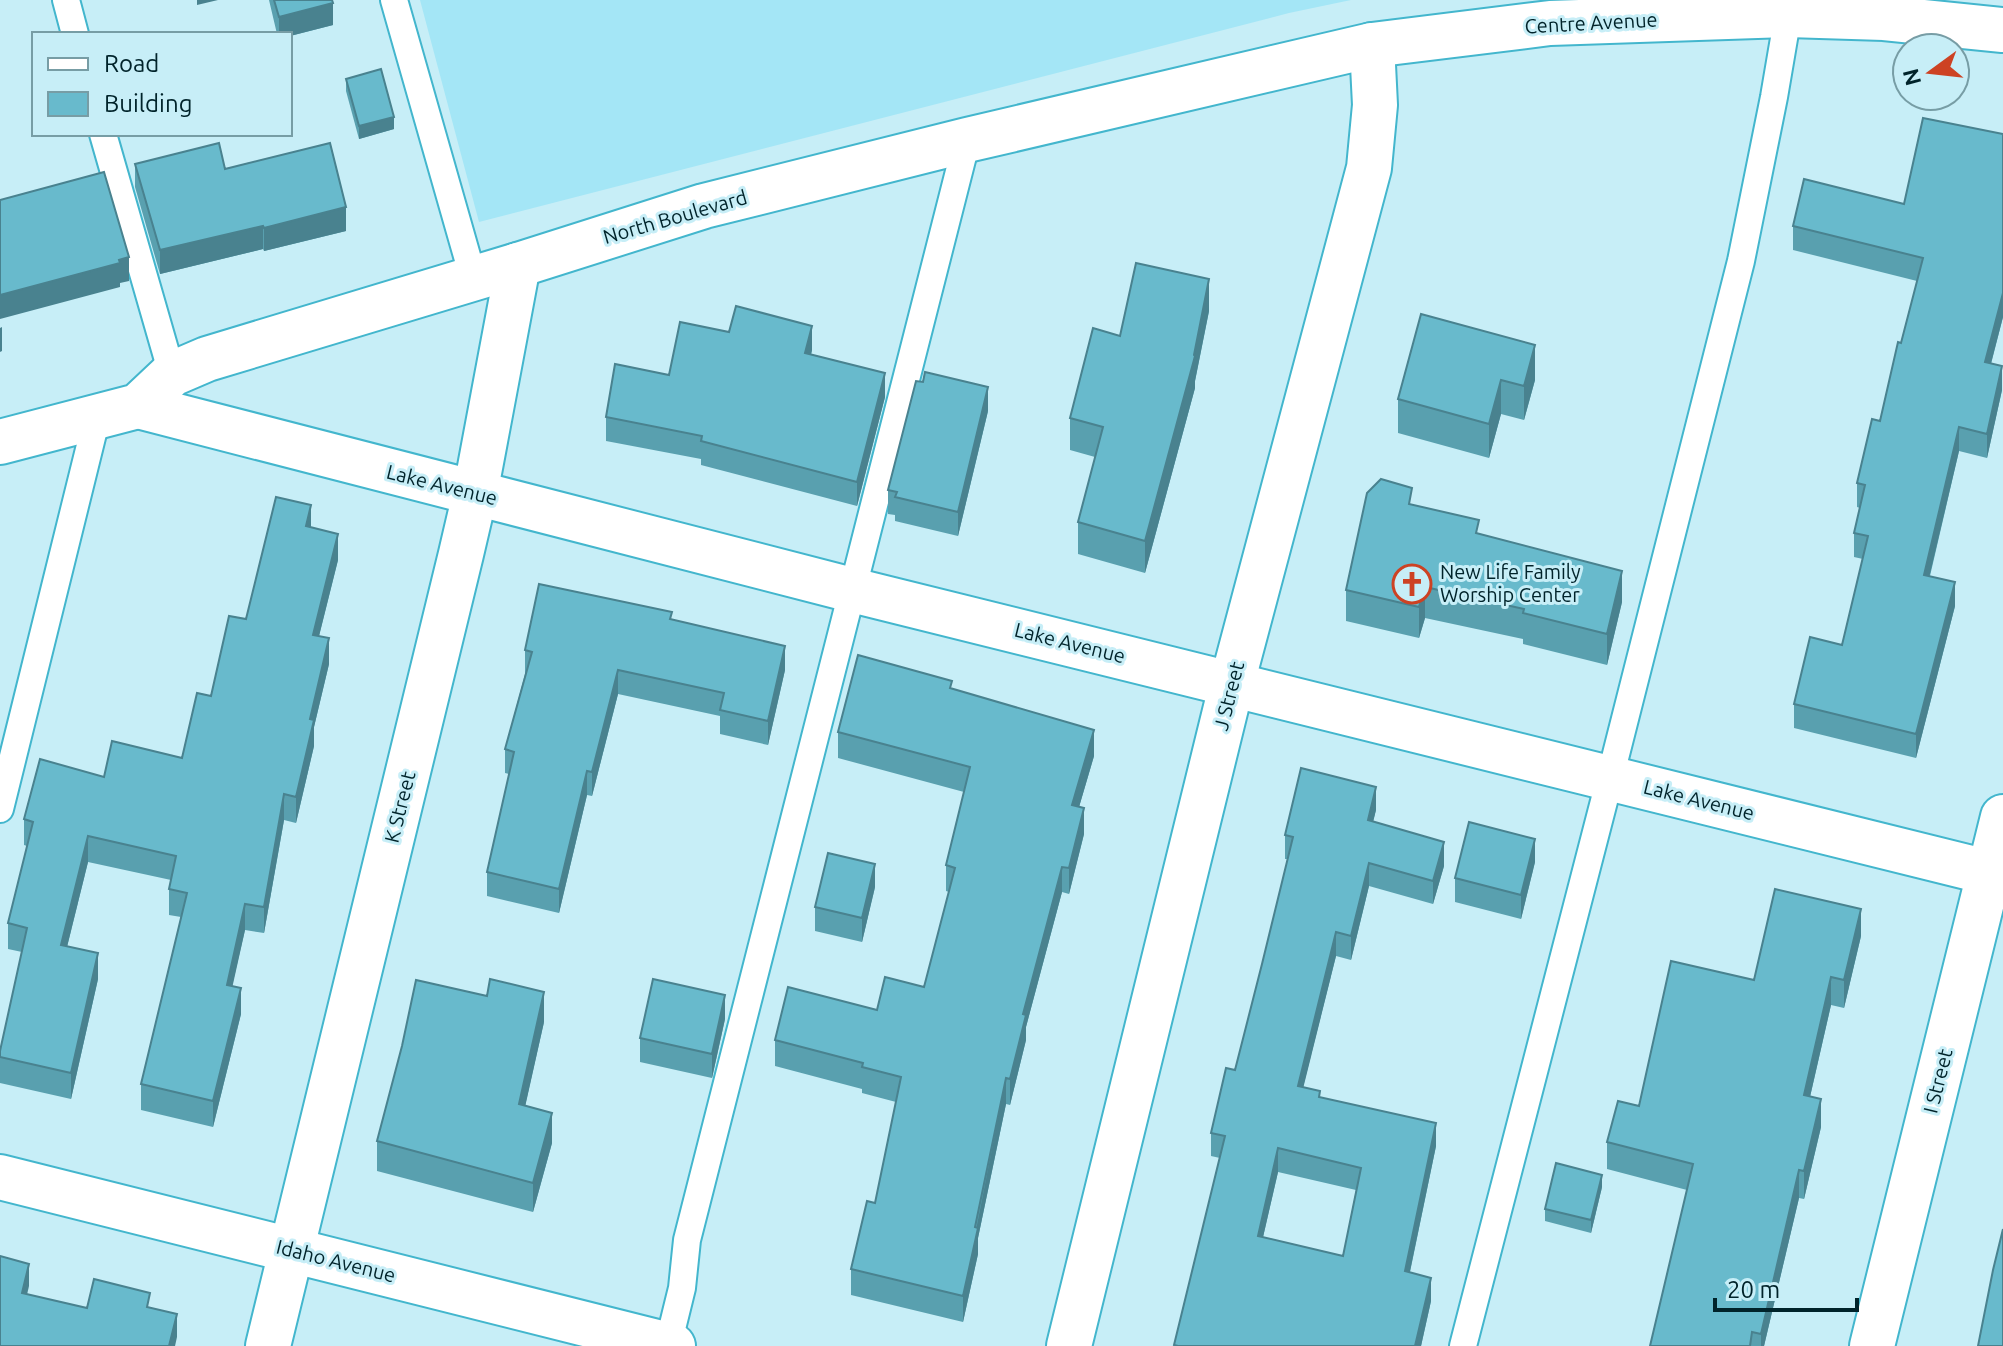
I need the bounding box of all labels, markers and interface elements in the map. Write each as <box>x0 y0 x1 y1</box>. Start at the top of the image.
street label: Centre Avenue <box>1524 8 1658 37</box>
legend <box>32 32 292 136</box>
north arrow <box>1891 32 1971 112</box>
text: Road <box>104 50 159 77</box>
text: N <box>1897 66 1925 88</box>
text: Building <box>104 90 192 117</box>
street label: North Boulevard <box>600 185 750 248</box>
street label: Lake Avenue <box>384 460 500 509</box>
place label: New Life Family Worship Center <box>1440 560 1581 606</box>
church icon: New Life Family Worship Center <box>1391 563 1433 605</box>
street label: Lake Avenue <box>1012 618 1128 667</box>
street label: J Street <box>1209 659 1248 733</box>
street label: K Street <box>380 769 419 845</box>
street label: Lake Avenue <box>1641 775 1757 824</box>
street label: I Street <box>1918 1046 1957 1115</box>
street label: Idaho Avenue <box>274 1235 398 1286</box>
scale bar <box>1715 1262 1857 1312</box>
text: 20 m <box>1727 1276 1780 1303</box>

